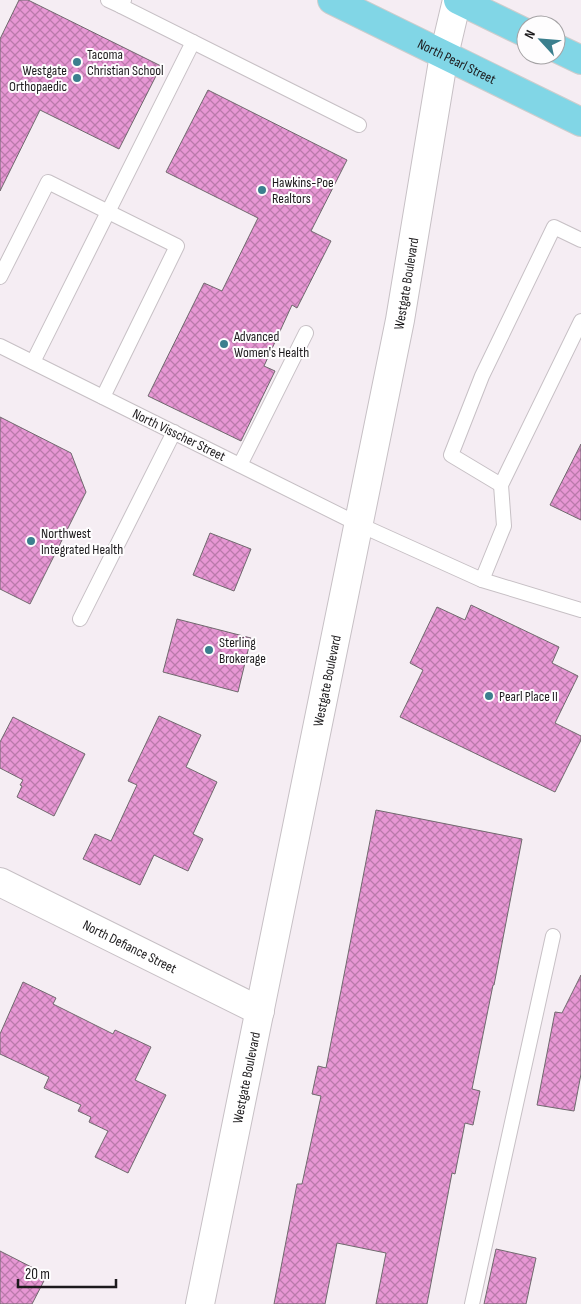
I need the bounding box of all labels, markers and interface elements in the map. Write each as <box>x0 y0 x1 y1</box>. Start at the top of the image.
north arrow <box>516 15 566 65</box>
text: N <box>520 27 539 42</box>
street label: North Pearl Street <box>415 35 499 88</box>
place label: Tacoma Christian School <box>87 46 164 79</box>
marker: Tacoma Christian School <box>71 56 83 68</box>
place label: Westgate Orthopaedic <box>9 62 67 95</box>
marker: Westgate Orthopaedic <box>71 72 83 84</box>
place label: Hawkins-Poe Realtors <box>272 174 334 207</box>
marker: Hawkins-Poe Realtors <box>256 184 268 196</box>
street label: Westgate Boulevard <box>390 236 422 331</box>
place label: Advanced Women's Health <box>233 328 309 361</box>
marker: Advanced Women's Health <box>218 338 230 350</box>
street label: North Visscher Street <box>130 405 228 465</box>
place label: Northwest Integrated Health <box>41 525 123 558</box>
marker: Northwest Integrated Health <box>25 535 37 547</box>
street label: Westgate Boulevard <box>309 633 344 728</box>
place label: Sterling Brokerage <box>219 634 266 667</box>
marker: Sterling Brokerage <box>203 644 215 656</box>
place label: Pearl Place II <box>499 688 558 705</box>
marker: Pearl Place II <box>483 690 495 702</box>
street label: North Defiance Street <box>80 916 180 977</box>
street label: Westgate Boulevard <box>228 1030 264 1125</box>
scale bar <box>18 1256 115 1288</box>
text: 20 m <box>25 1265 50 1284</box>

